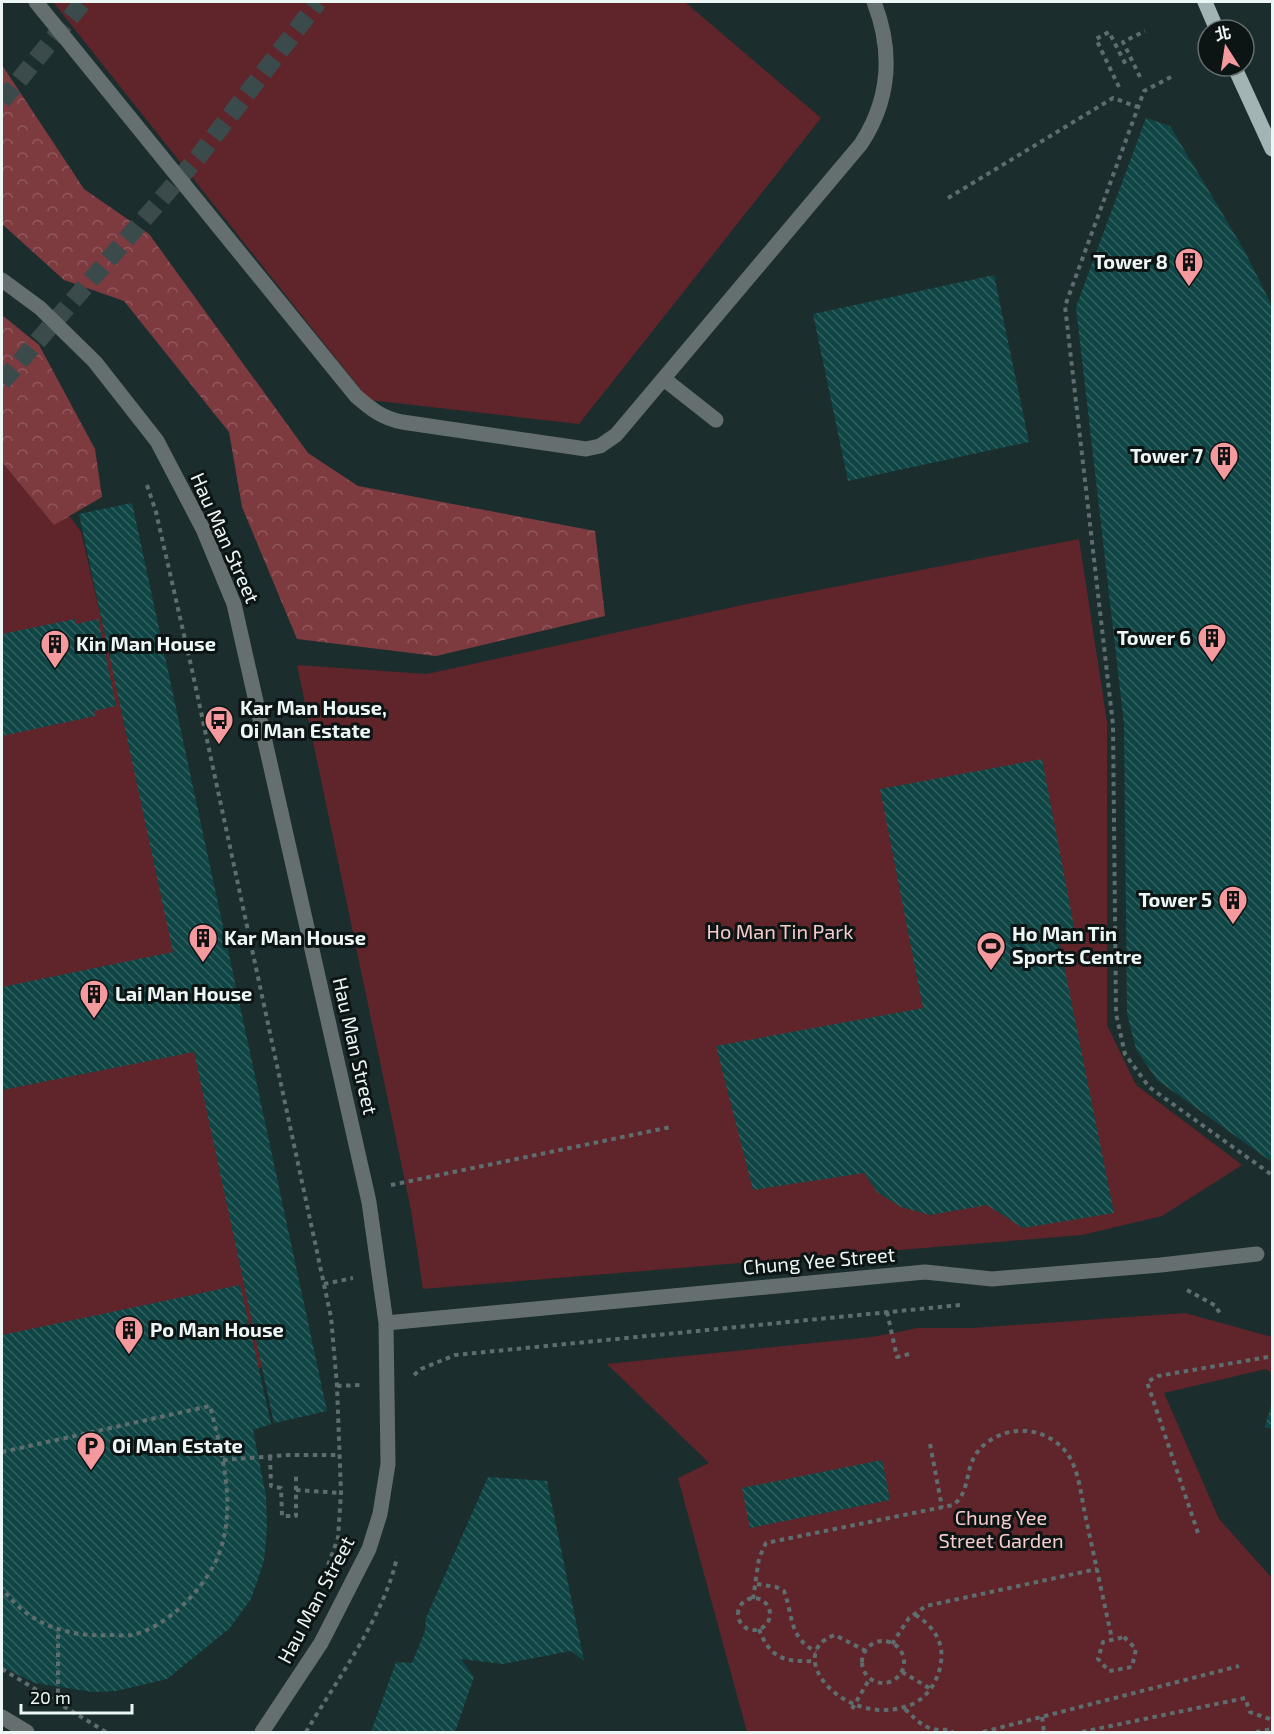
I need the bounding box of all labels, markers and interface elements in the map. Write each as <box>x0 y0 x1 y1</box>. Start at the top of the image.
north arrow <box>1196 18 1256 78</box>
text: 北 <box>1213 22 1233 44</box>
building icon: Tower 8 <box>1173 246 1205 288</box>
place label: Tower 8 <box>1093 249 1168 273</box>
building icon: Tower 7 <box>1208 440 1240 482</box>
place label: Tower 7 <box>1130 443 1203 467</box>
street label: Hau Man Street <box>186 469 266 607</box>
building icon: Tower 6 <box>1196 622 1228 664</box>
place label: Tower 6 <box>1117 625 1191 649</box>
building icon: Kin Man House <box>39 628 71 670</box>
place label: Kin Man House <box>76 631 216 655</box>
place label: Kar Man House, Oi Man Estate <box>240 695 387 742</box>
bus stop icon: Kar Man House, Oi Man Estate <box>203 704 235 746</box>
building icon: Tower 5 <box>1217 884 1249 926</box>
place label: Tower 5 <box>1139 887 1212 911</box>
park label: Ho Man Tin Park <box>707 919 853 943</box>
place label: Ho Man Tin Sports Centre <box>1012 921 1142 968</box>
building icon: Kar Man House <box>187 922 219 964</box>
place label: Kar Man House <box>224 925 366 949</box>
sports icon: Ho Man Tin Sports Centre <box>975 930 1007 972</box>
street label: Hau Man Street <box>328 975 384 1117</box>
building icon: Lai Man House <box>78 978 110 1020</box>
place label: Lai Man House <box>115 981 252 1005</box>
street label: Chung Yee Street <box>742 1241 896 1279</box>
building icon: Po Man House <box>113 1314 145 1356</box>
place label: Po Man House <box>150 1317 284 1341</box>
parking icon: Oi Man Estate <box>75 1430 107 1472</box>
place label: Oi Man Estate <box>112 1433 243 1457</box>
park label: Chung Yee Street Garden <box>938 1505 1064 1552</box>
street label: Hau Man Street <box>272 1532 359 1667</box>
scale bar <box>21 1677 132 1715</box>
text: 20 m <box>30 1686 71 1708</box>

